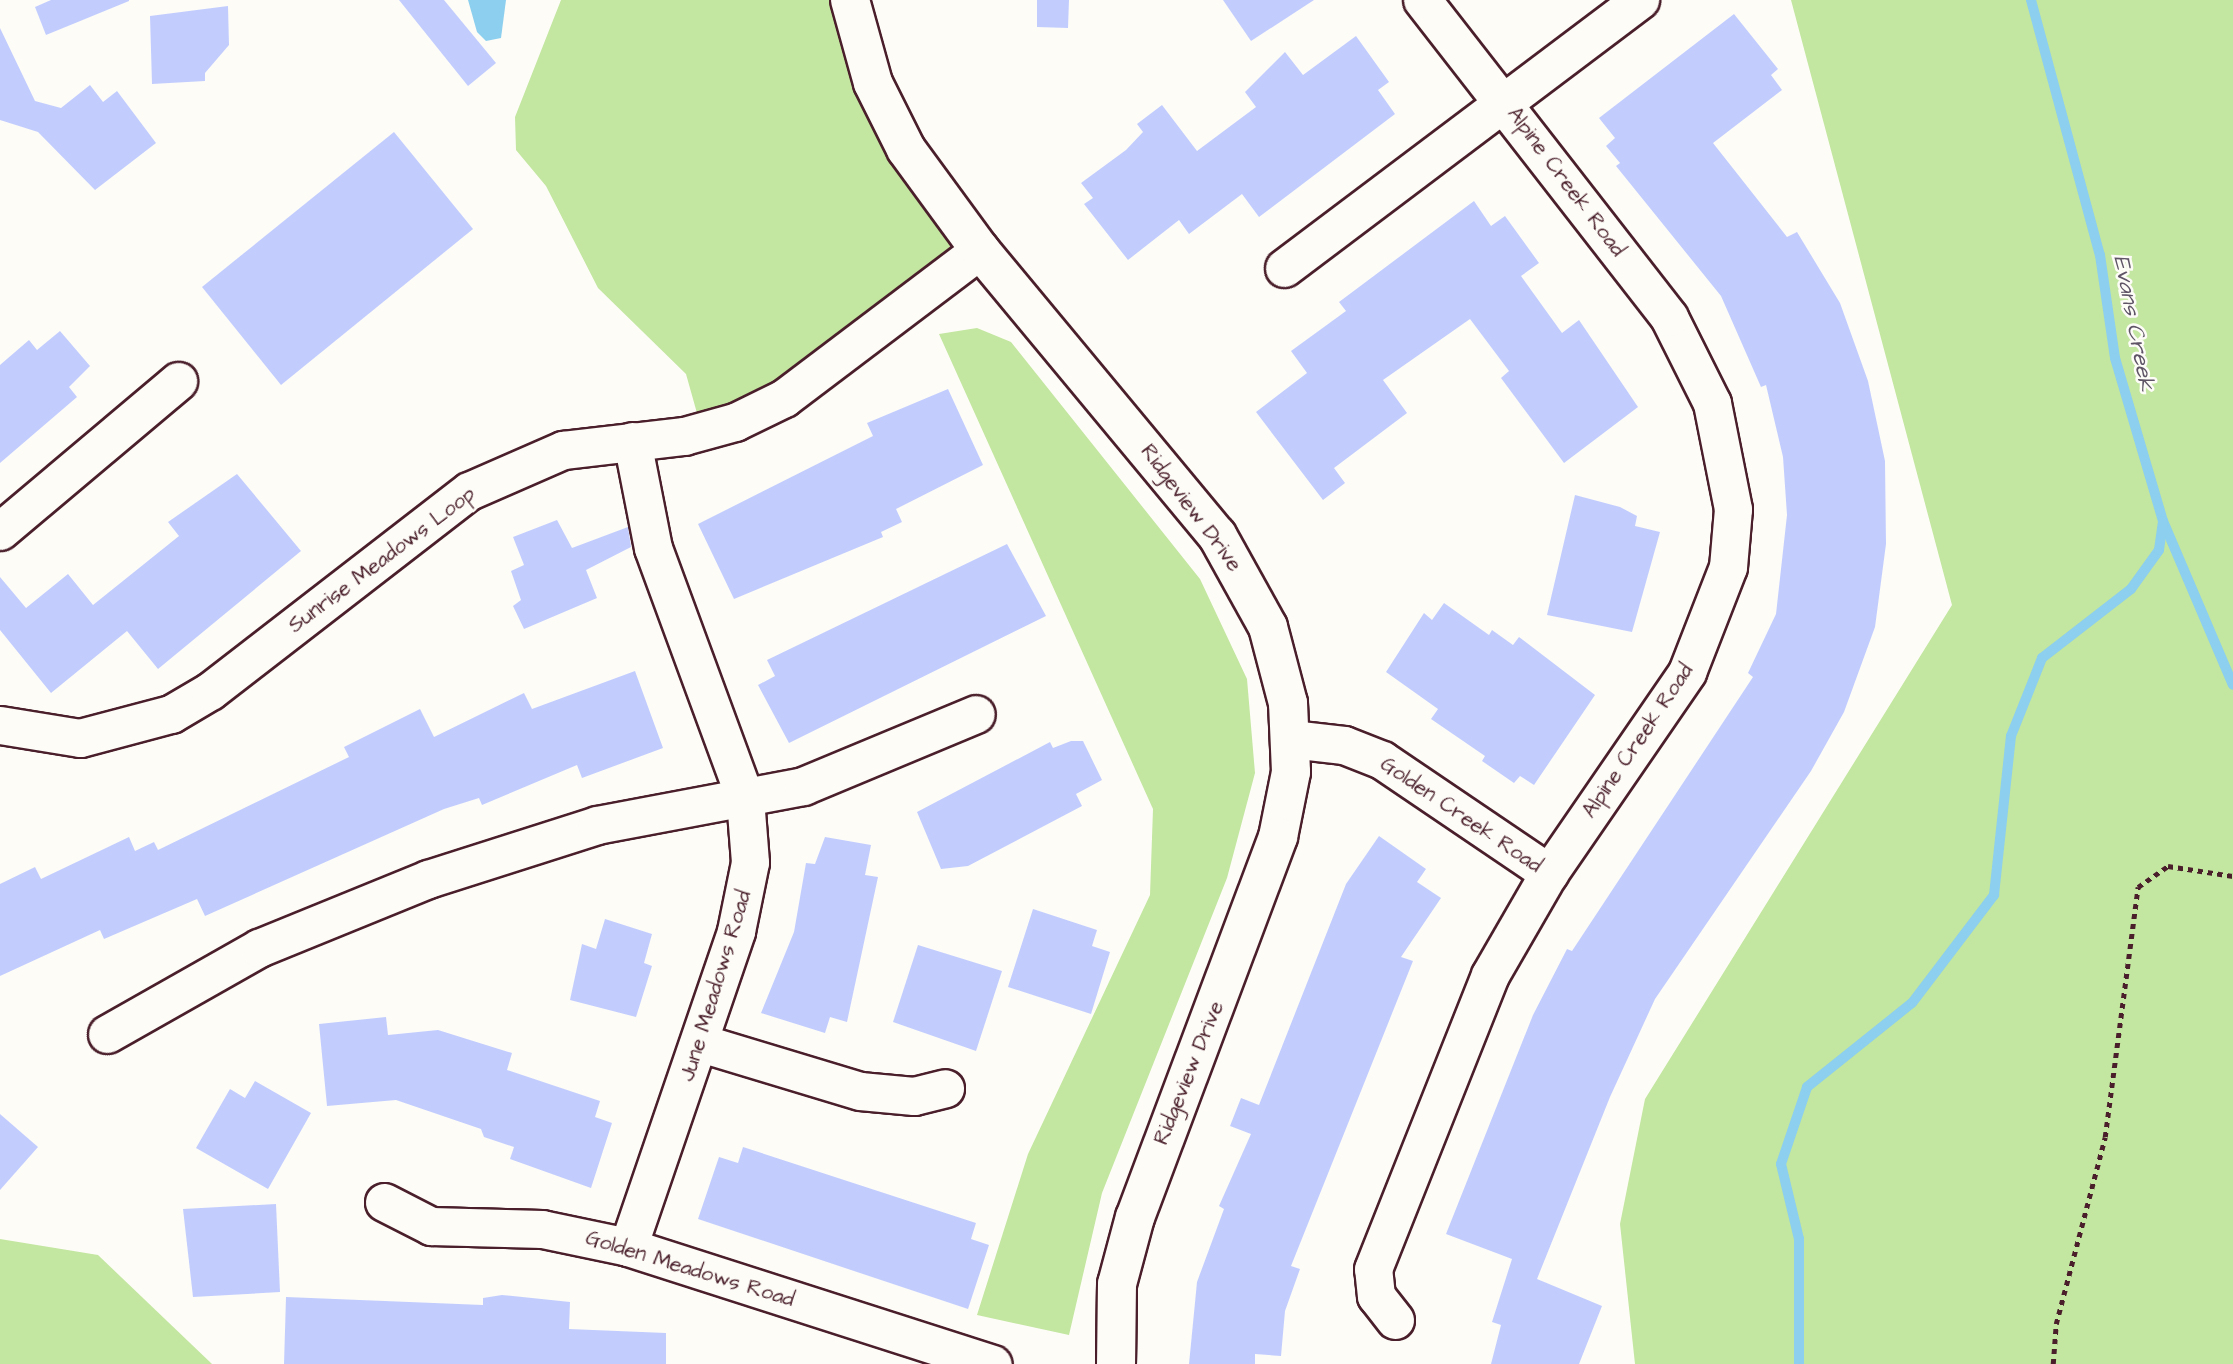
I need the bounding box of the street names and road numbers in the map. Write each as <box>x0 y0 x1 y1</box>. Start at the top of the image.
street label: Alpine Creek Road <box>1502 102 1630 262</box>
street label: Ridgeview Drive <box>1135 439 1247 577</box>
street label: Sunrise Meadows Loop <box>284 481 480 639</box>
street label: Alpine Creek Road <box>1577 659 1699 823</box>
street label: Golden Creek Road <box>1375 752 1547 878</box>
street label: June Meadows Road <box>675 888 757 1084</box>
street label: Ridgeview Drive <box>1149 998 1229 1148</box>
street label: Golden Meadows Road <box>583 1225 797 1313</box>

